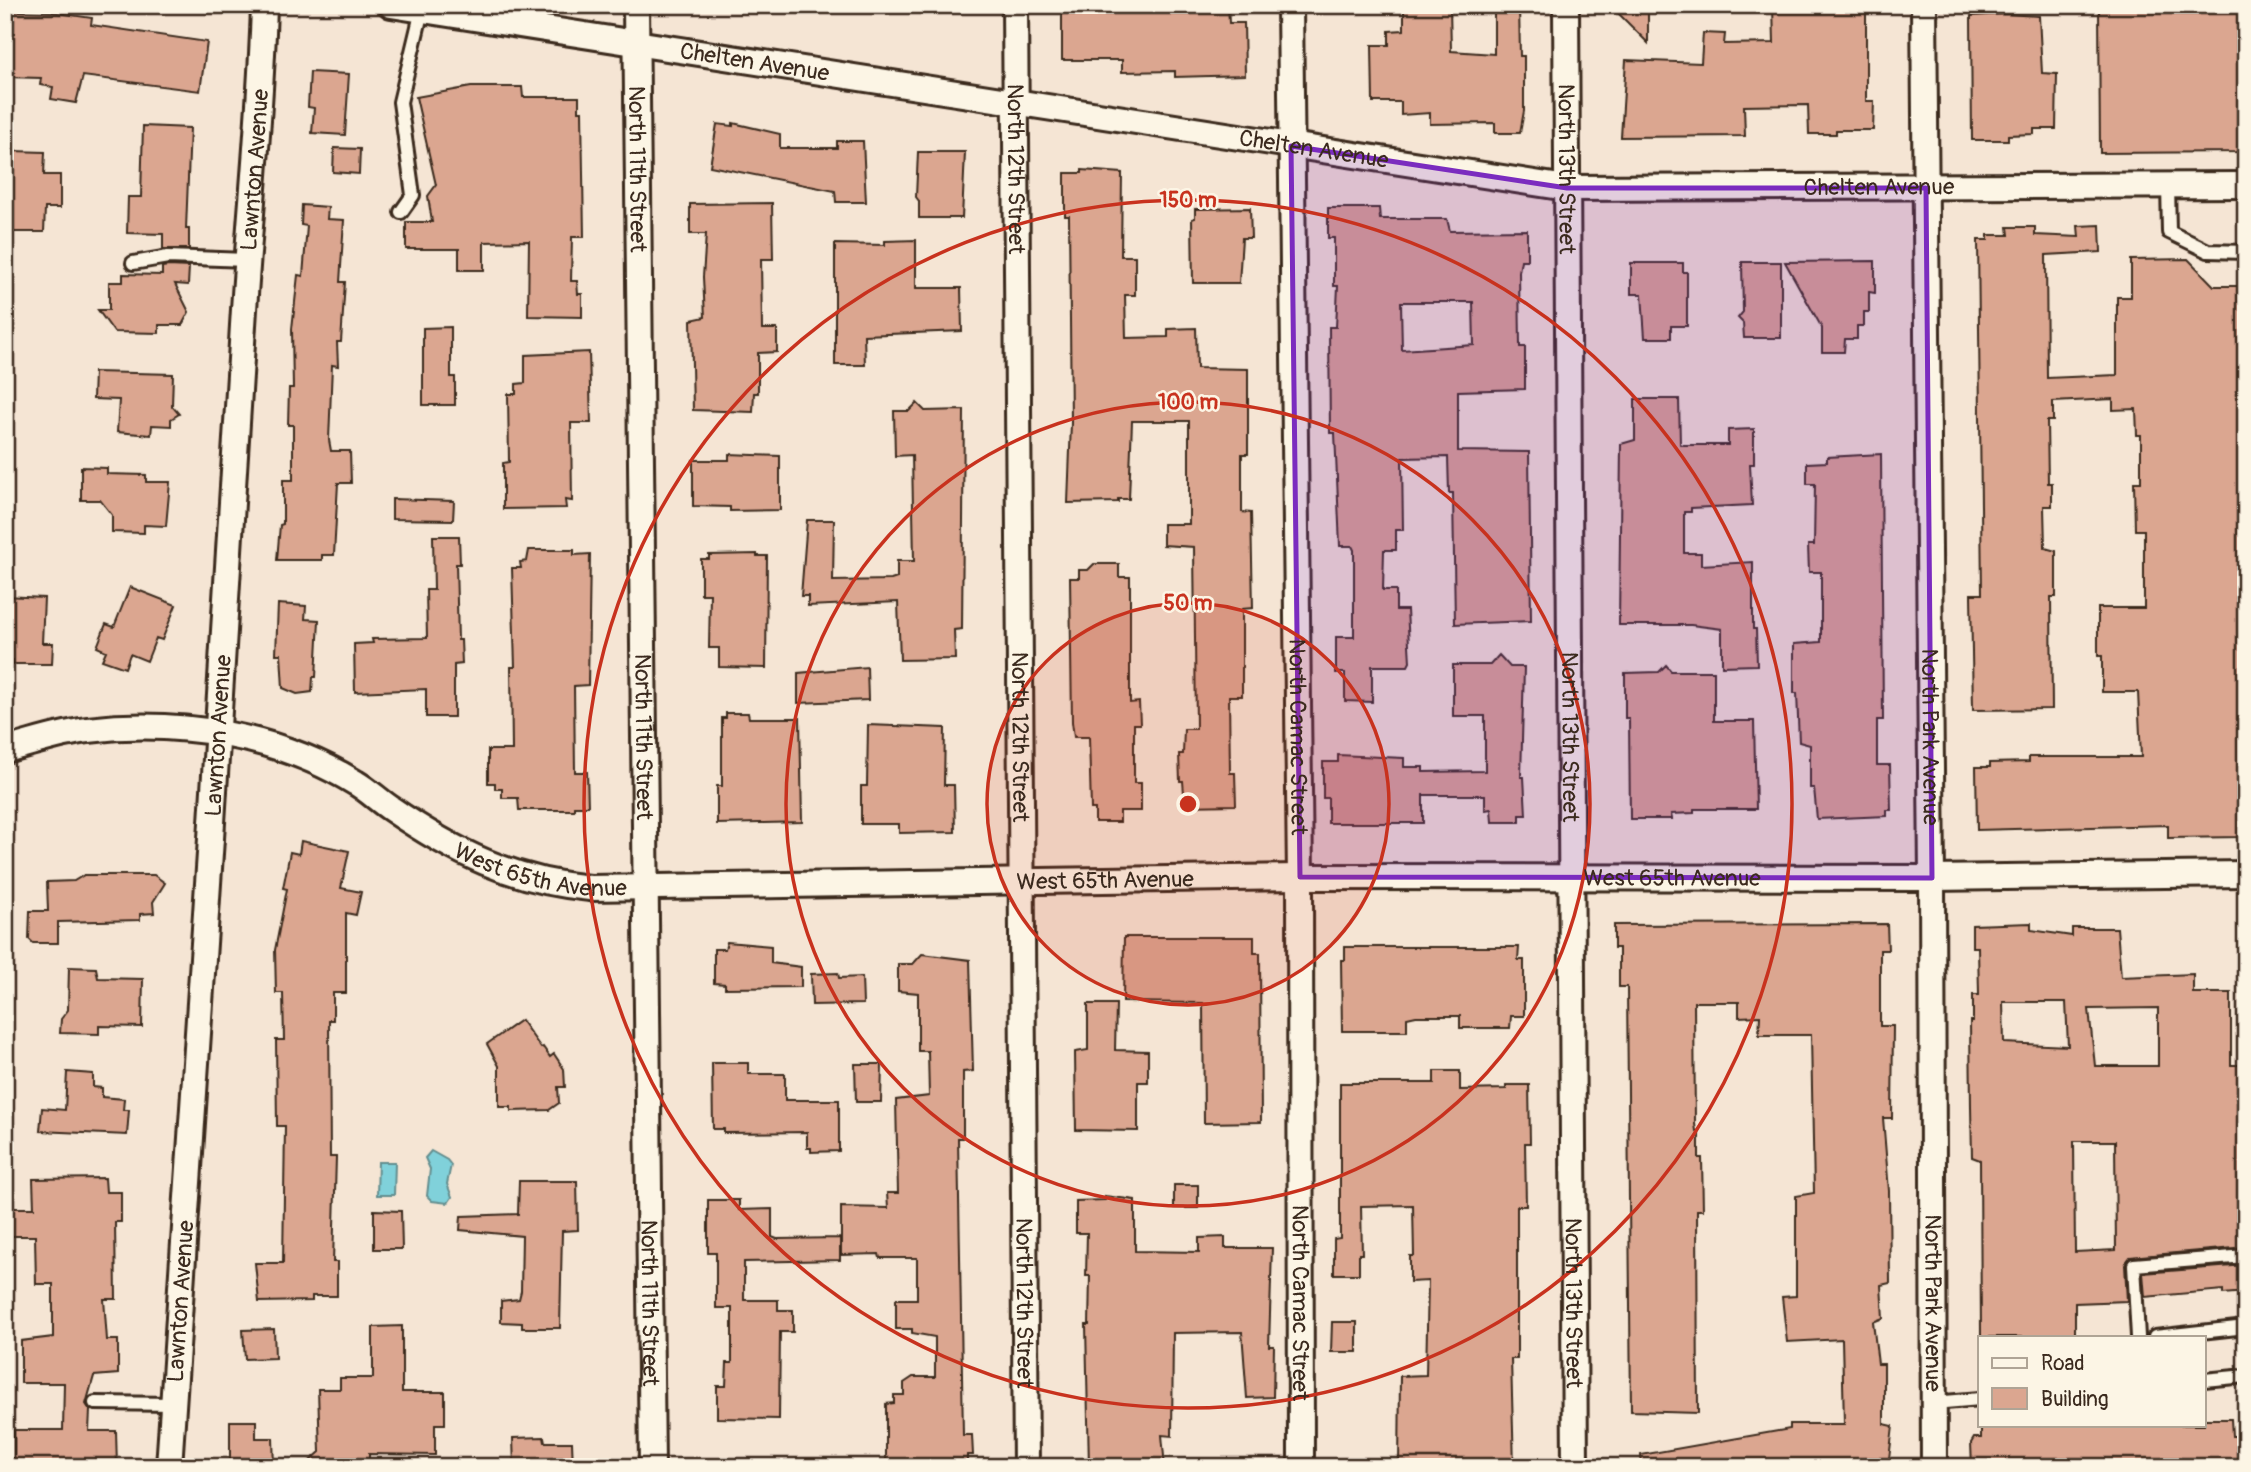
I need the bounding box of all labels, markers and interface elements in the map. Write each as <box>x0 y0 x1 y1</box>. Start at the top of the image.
street label: Chelten Avenue <box>678 36 832 88</box>
street label: North 12th Street <box>1001 84 1031 255</box>
street label: North 13th Street <box>1551 84 1582 255</box>
street label: North 11th Street <box>622 85 653 253</box>
street label: Lawnton Avenue <box>234 87 275 252</box>
street label: Chelten Avenue <box>1237 123 1391 175</box>
street label: Chelten Avenue <box>1803 172 1955 202</box>
text: 150 m <box>1159 187 1217 214</box>
text: 100 m <box>1158 389 1218 416</box>
text: 50 m <box>1164 590 1213 617</box>
street label: North Camac Street <box>1282 639 1314 836</box>
street label: North Park Avenue <box>1915 648 1946 826</box>
street label: North 12th Street <box>1005 652 1035 823</box>
street label: North 13th Street <box>1555 652 1585 823</box>
street label: Lawnton Avenue <box>198 653 238 818</box>
street label: North 11th Street <box>628 653 659 821</box>
centre of rings <box>1176 792 1200 816</box>
street label: West 65th Avenue <box>450 836 628 903</box>
street label: West 65th Avenue <box>1583 863 1761 893</box>
street label: West 65th Avenue <box>1016 865 1195 896</box>
street label: North Camac Street <box>1286 1205 1315 1402</box>
street label: North Park Avenue <box>1918 1214 1948 1392</box>
street label: North 12th Street <box>1009 1218 1039 1389</box>
street label: North 13th Street <box>1558 1218 1589 1389</box>
street label: Lawnton Avenue <box>161 1219 201 1383</box>
street label: North 11th Street <box>634 1219 665 1387</box>
legend <box>1978 1336 2206 1426</box>
text: Road <box>2041 1350 2085 1377</box>
text: Building <box>2041 1386 2108 1413</box>

